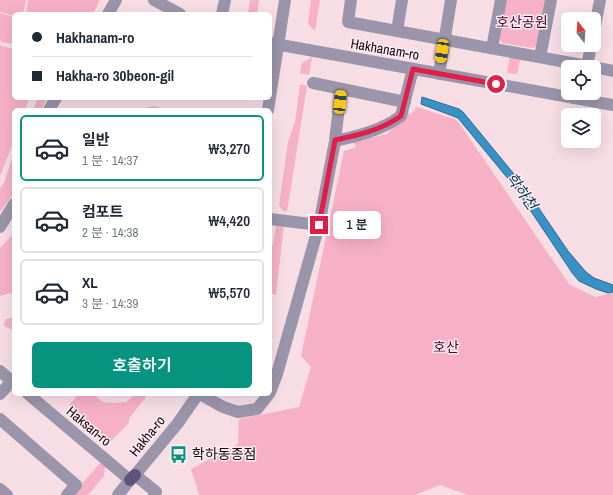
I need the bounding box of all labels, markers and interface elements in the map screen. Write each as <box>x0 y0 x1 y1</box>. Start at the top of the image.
north arrow <box>561 12 601 52</box>
map controls <box>561 12 601 148</box>
park label: 호산공원 <box>496 13 548 31</box>
text: Hakhanam-ro <box>56 27 135 48</box>
street label: Hakhanam-ro <box>349 34 421 64</box>
car <box>434 38 450 64</box>
button: locate <box>561 60 601 100</box>
text: Hakha-ro 30beon-gil <box>56 65 174 86</box>
route start <box>487 75 505 93</box>
car <box>333 89 347 115</box>
button: layers <box>561 108 601 148</box>
text: 일반 <box>82 129 110 150</box>
icon: car <box>34 130 70 166</box>
text: ₩3,270 <box>209 138 250 159</box>
text: 1 분 · 14:37 <box>82 152 138 169</box>
water label: 학하천 <box>501 168 544 216</box>
text: 컴포트 <box>82 201 123 222</box>
icon: car <box>34 202 70 238</box>
text: ₩4,420 <box>209 210 250 231</box>
callout: 1 분 <box>333 211 381 239</box>
route end <box>310 216 328 234</box>
text: 1 분 <box>347 216 367 233</box>
text: 2 분 · 14:38 <box>82 224 138 241</box>
text: XL <box>82 272 98 293</box>
icon: car <box>34 274 70 310</box>
text: ₩5,570 <box>209 282 250 303</box>
text: 3 분 · 14:39 <box>82 295 138 312</box>
park label: 호산 <box>433 338 459 356</box>
button: 호출하기 <box>32 342 252 388</box>
street label: Haksan-ro <box>63 402 115 450</box>
street label: Hakha-ro <box>125 412 169 460</box>
bus stop icon: 학하동종점 <box>169 444 189 464</box>
place label: 학하동종점 <box>192 445 256 463</box>

